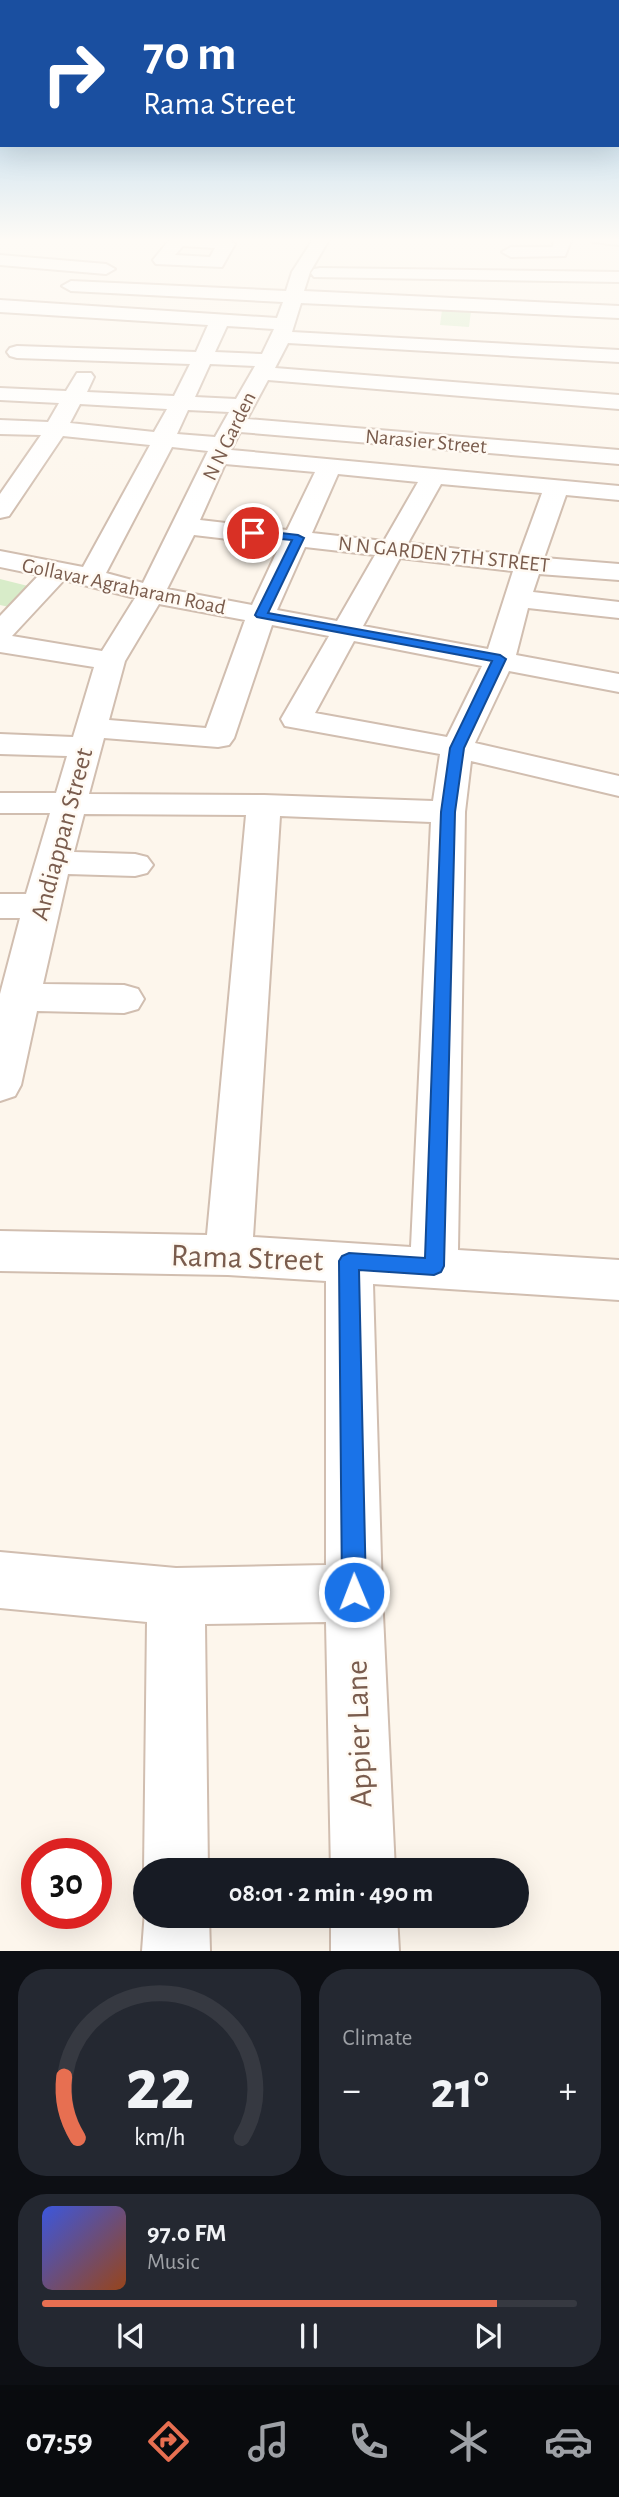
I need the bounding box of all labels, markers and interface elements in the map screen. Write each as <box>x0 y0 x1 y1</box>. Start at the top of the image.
icon: right <box>28 28 119 119</box>
text: 70 m <box>143 30 237 79</box>
text: Rama Street <box>143 88 296 120</box>
street label: N N Garden <box>199 389 260 484</box>
street label: Narasier Street <box>364 426 488 457</box>
pin <box>223 503 283 563</box>
icon: arrive <box>234 514 272 552</box>
street label: N N GARDEN 7TH STREET <box>337 533 551 576</box>
street label: Gollavar Agraharam Road <box>20 555 228 618</box>
street label: Andiappan Street <box>26 745 97 923</box>
street label: Rama Street <box>170 1239 324 1277</box>
position arrow <box>317 1555 391 1629</box>
street label: Appier Lane <box>340 1660 378 1808</box>
speed limit sign: 30 <box>21 1838 112 1929</box>
text: 08:01 · 2 min · 490 m <box>229 1880 433 1906</box>
text: Climate <box>343 2027 412 2050</box>
text: 22 <box>125 2051 194 2124</box>
text: 21° <box>431 2065 489 2117</box>
text: − <box>343 2072 361 2110</box>
text: + <box>559 2072 577 2110</box>
text: km/h <box>133 2125 185 2150</box>
text: 97.0 FM <box>147 2220 227 2246</box>
text: Music <box>147 2251 199 2274</box>
icon: previous <box>112 2317 150 2355</box>
icon: pause <box>290 2317 328 2355</box>
icon: next <box>469 2317 507 2355</box>
icon: directions <box>144 2417 193 2466</box>
icon: music <box>244 2417 293 2466</box>
icon: phone <box>344 2417 393 2466</box>
icon: climate <box>444 2417 493 2466</box>
icon: car <box>544 2417 593 2466</box>
text: 07:59 <box>26 2425 93 2457</box>

